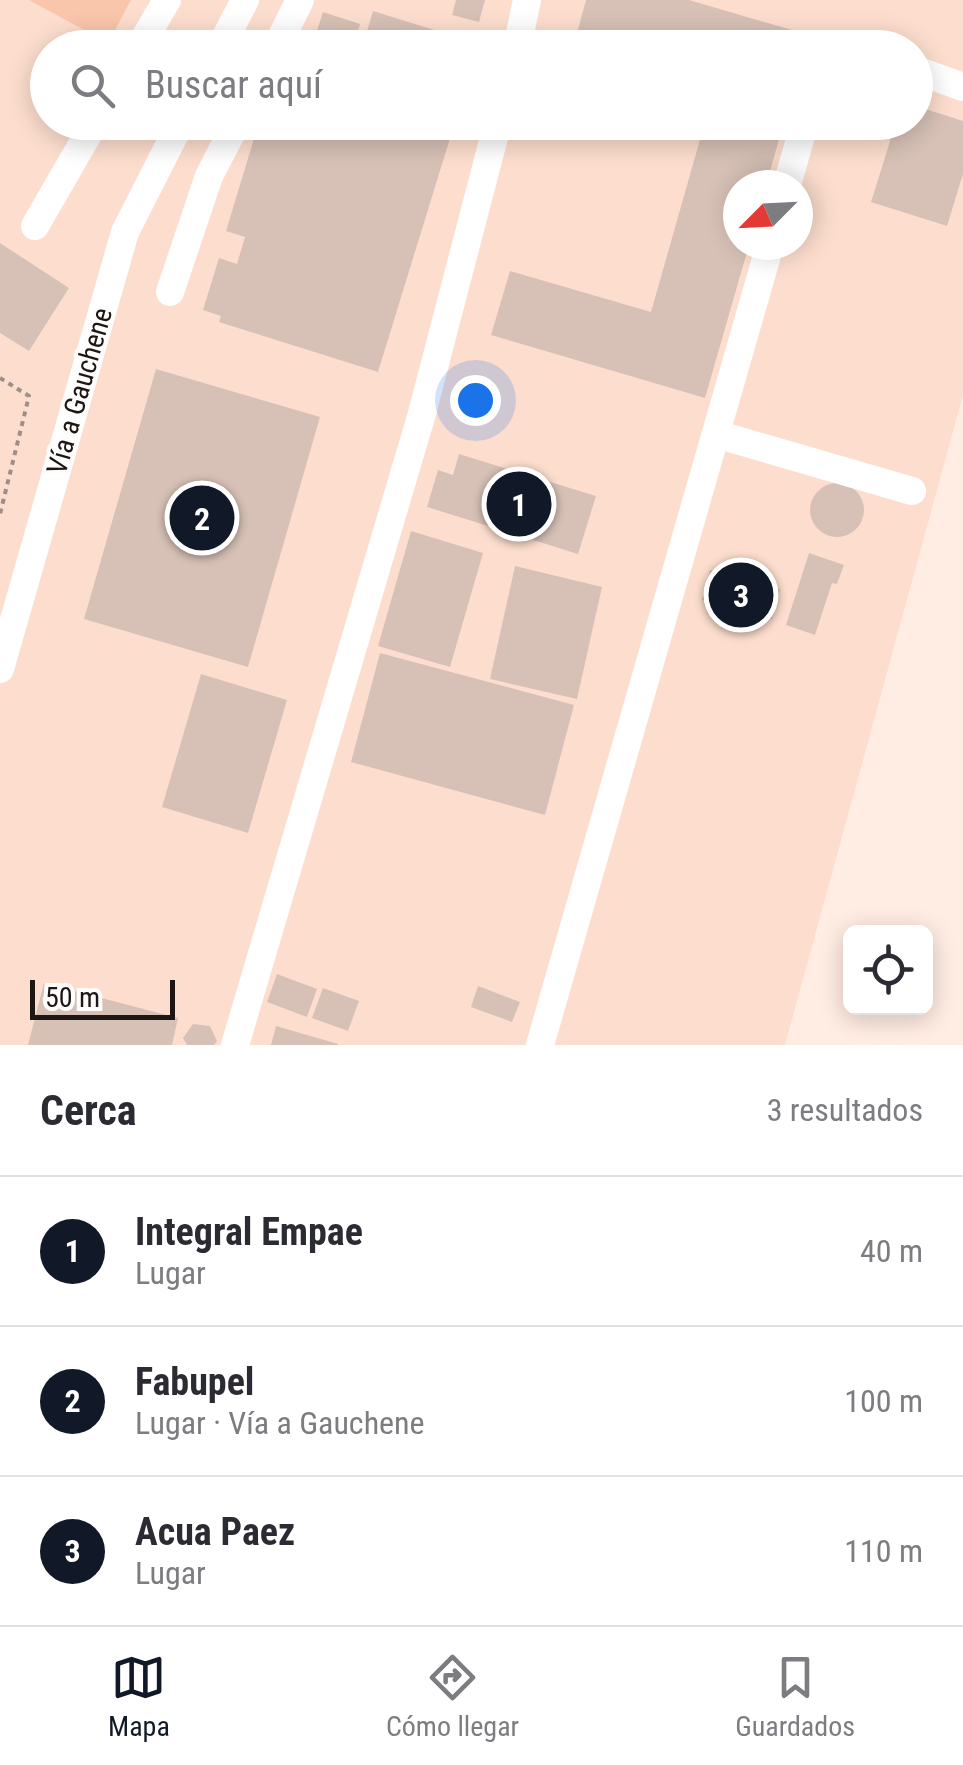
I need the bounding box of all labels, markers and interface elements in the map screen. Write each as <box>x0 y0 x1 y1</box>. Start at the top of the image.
search box <box>30 30 933 140</box>
icon: search <box>65 58 120 113</box>
text: Buscar aquí <box>145 63 322 107</box>
north arrow <box>723 170 813 260</box>
street label: Vía a Gauchene <box>40 304 119 478</box>
your location <box>450 375 501 426</box>
pin: 1 <box>486 466 552 542</box>
pin: 2 <box>170 480 234 556</box>
pin: 3 <box>708 558 774 632</box>
map controls <box>843 925 933 1015</box>
button: locate <box>843 925 933 1015</box>
scale bar <box>30 975 175 1020</box>
text: 50 m <box>45 981 100 1014</box>
text: Cerca <box>40 1086 137 1135</box>
text: 3 resultados <box>767 1091 923 1129</box>
text: Integral Empae <box>135 1210 363 1254</box>
text: 1 <box>64 1232 81 1270</box>
text: 40 m <box>860 1232 923 1270</box>
text: Lugar <box>135 1254 206 1292</box>
text: Fabupel <box>135 1360 254 1404</box>
text: 2 <box>64 1382 81 1420</box>
text: 100 m <box>844 1382 923 1420</box>
text: Lugar · Vía a Gauchene <box>135 1404 425 1442</box>
text: Acua Paez <box>135 1510 295 1554</box>
text: 3 <box>64 1532 81 1570</box>
text: 110 m <box>844 1532 923 1570</box>
text: Lugar <box>135 1554 206 1592</box>
tab: Mapa <box>108 1650 170 1743</box>
tab: Cómo llegar <box>386 1650 519 1743</box>
tab: Guardados <box>735 1650 855 1743</box>

